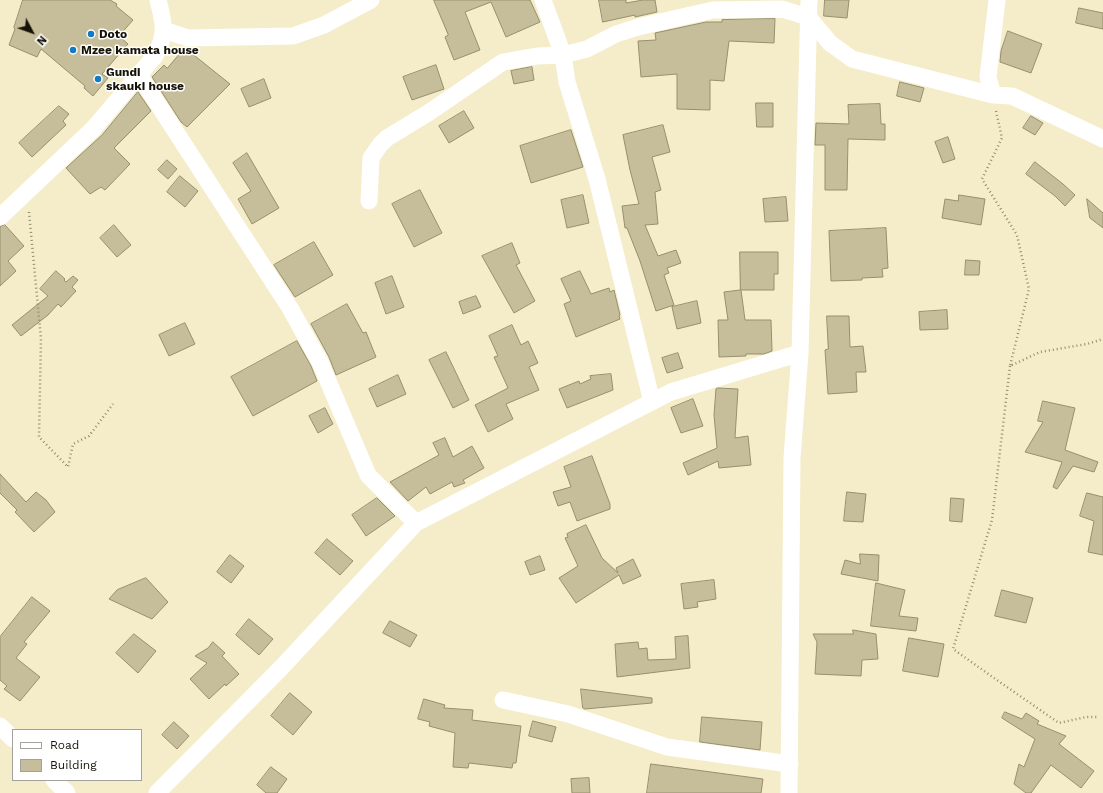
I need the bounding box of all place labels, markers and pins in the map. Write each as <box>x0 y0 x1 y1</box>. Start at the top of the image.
place label: Doto <box>99 27 127 41</box>
marker: Doto <box>86 29 96 39</box>
place label: Mzee kamata house <box>81 43 199 57</box>
marker: Mzee kamata house <box>68 45 78 55</box>
place label: Gundi skauki house <box>106 65 184 93</box>
marker: Gundi skauki house <box>93 74 103 84</box>

